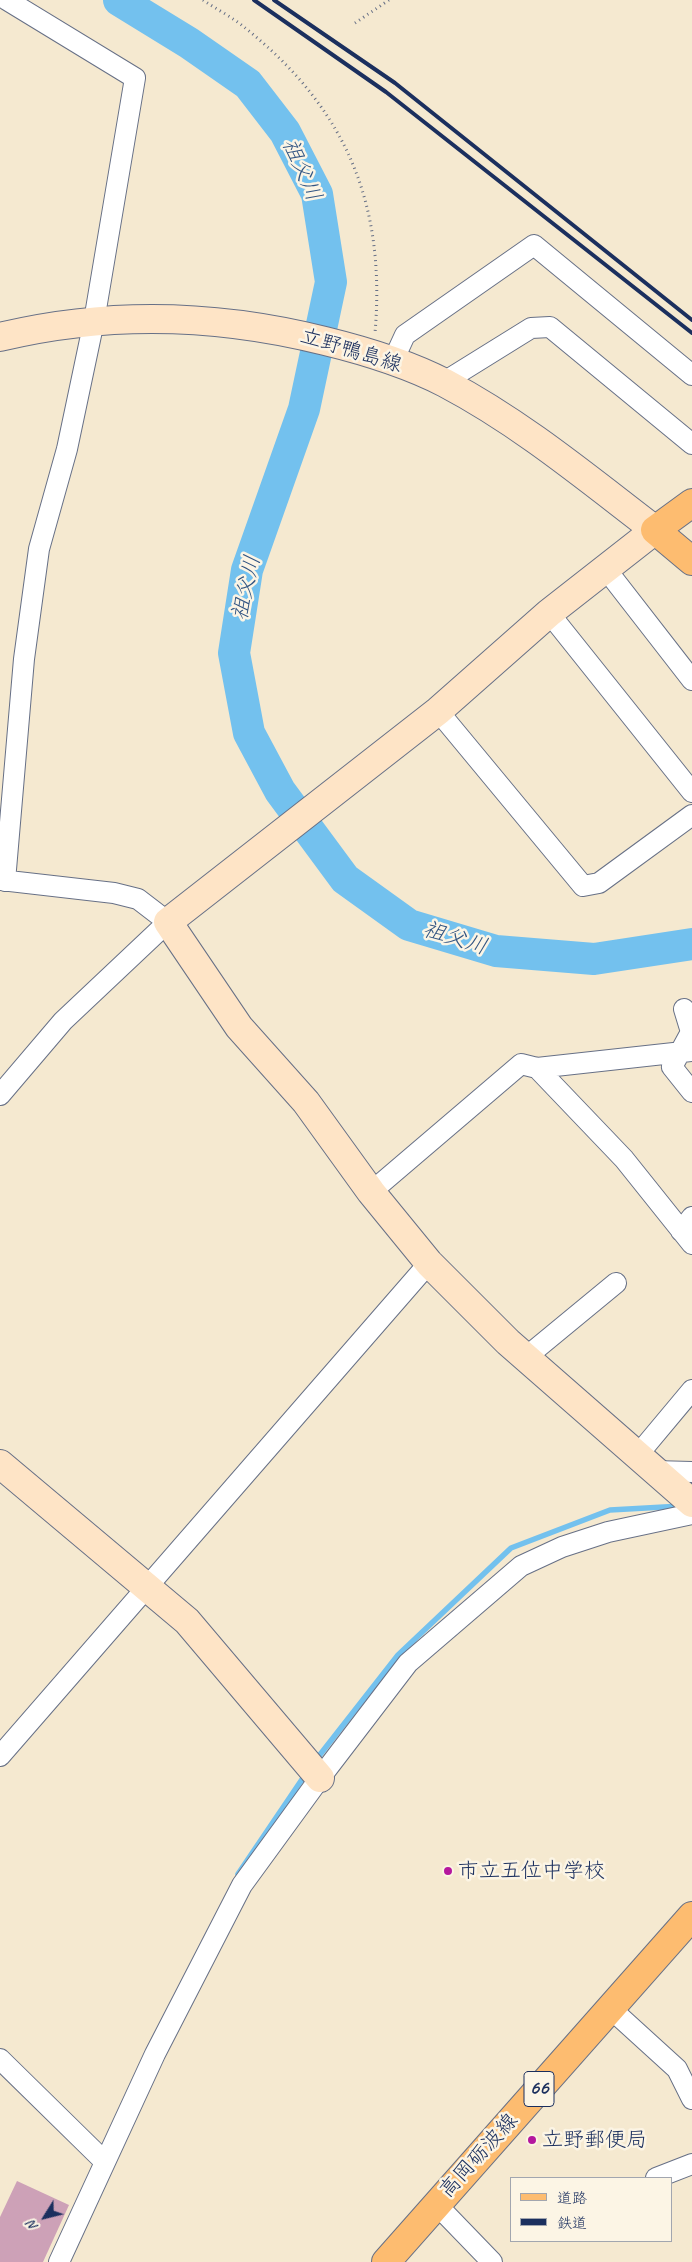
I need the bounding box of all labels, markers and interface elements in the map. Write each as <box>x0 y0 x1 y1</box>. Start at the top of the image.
water label: 祖父川 <box>276 134 326 206</box>
street label: 立野鴨島線 <box>297 324 405 378</box>
water label: 祖父川 <box>227 553 267 623</box>
water label: 祖父川 <box>420 917 490 961</box>
place label: 市立五位中学校 <box>458 1858 605 1884</box>
marker: 市立五位中学校 <box>442 1865 454 1877</box>
road number: 66 <box>524 2072 554 2106</box>
street label: 高岡砺波線 <box>435 2109 523 2203</box>
place label: 立野郵便局 <box>542 2127 647 2153</box>
marker: 立野郵便局 <box>526 2134 538 2146</box>
legend <box>510 2177 672 2242</box>
text: 道路 <box>557 2189 587 2208</box>
north arrow <box>20 2192 70 2242</box>
text: 鉄道 <box>557 2214 587 2233</box>
text: N <box>23 2218 42 2235</box>

